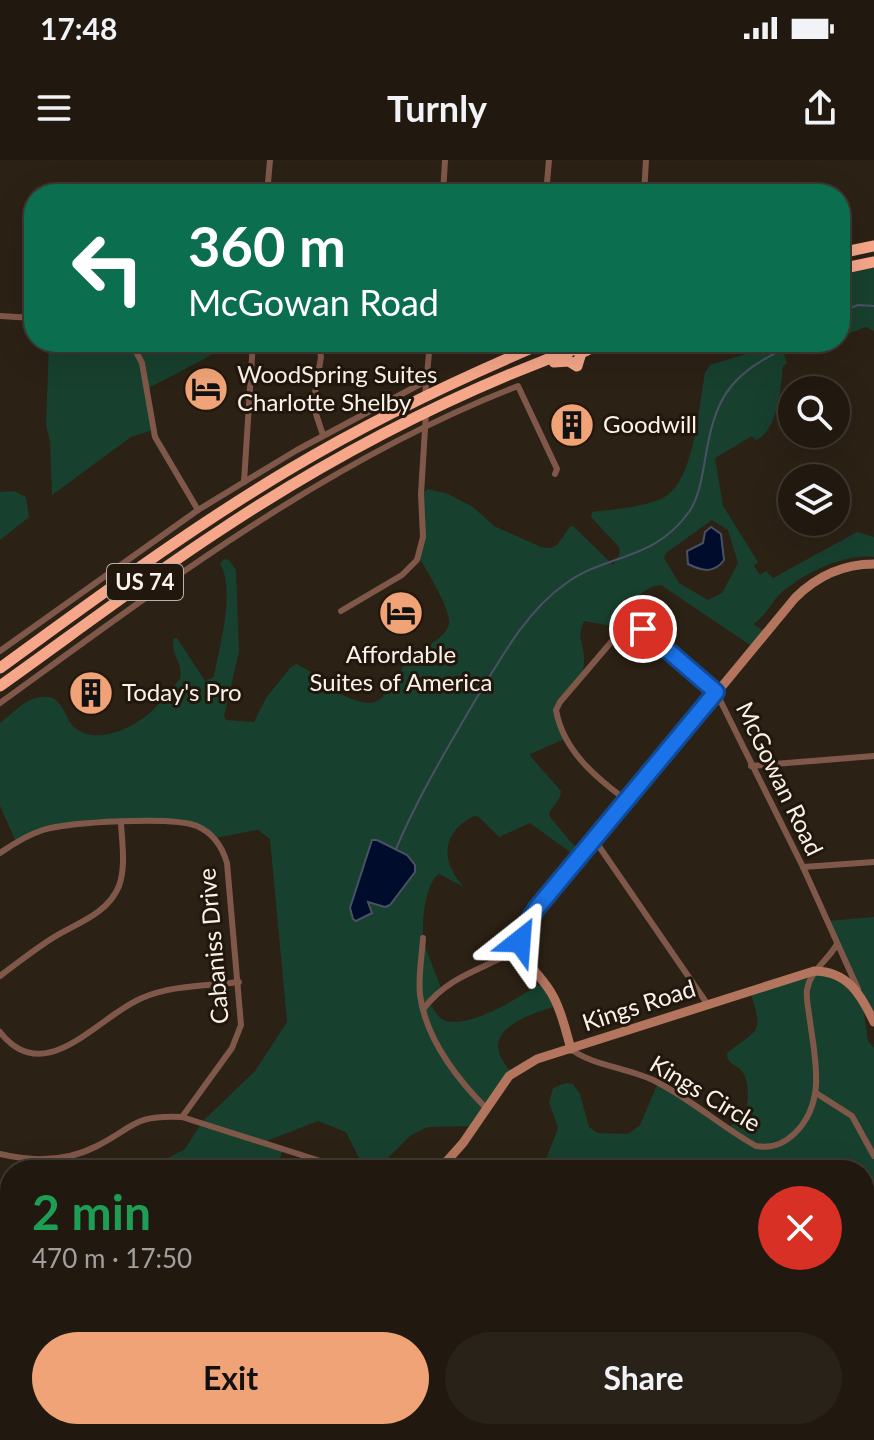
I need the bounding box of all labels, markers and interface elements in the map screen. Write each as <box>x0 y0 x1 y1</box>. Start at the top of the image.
text: 17:48 <box>40 10 117 46</box>
icon: menu <box>32 86 76 130</box>
text: Turnly <box>387 86 487 130</box>
icon: share <box>798 86 842 130</box>
text: 360 m <box>188 212 346 279</box>
icon: left <box>56 216 160 320</box>
text: McGowan Road <box>188 280 439 324</box>
place label: WoodSpring Suites Charlotte Shelby <box>237 359 437 416</box>
hotel icon: WoodSpring Suites Charlotte Shelby <box>182 365 230 413</box>
map controls <box>778 376 850 536</box>
button: search <box>778 376 850 448</box>
building icon: Goodwill <box>548 401 596 449</box>
place label: Goodwill <box>603 409 697 438</box>
button: layers <box>778 464 850 536</box>
road number: US 74 <box>107 564 183 600</box>
hotel icon: Affordable Suites of America <box>377 589 425 637</box>
pin <box>609 595 677 663</box>
icon: arrive <box>621 607 665 651</box>
place label: Affordable Suites of America <box>310 639 492 696</box>
building icon: Today's Pro <box>67 669 115 717</box>
place label: Today's Pro <box>122 677 242 706</box>
street label: McGowan Road <box>731 697 830 860</box>
street label: Cabaniss Drive <box>191 867 234 1025</box>
position arrow <box>478 899 562 983</box>
street label: Kings Road <box>578 973 699 1036</box>
street label: Kings Circle <box>645 1048 766 1137</box>
text: 2 min <box>32 1183 151 1240</box>
button: close <box>758 1186 842 1270</box>
text: 470 m · 17:50 <box>32 1242 192 1274</box>
button: Exit <box>32 1332 429 1424</box>
button: Share <box>445 1332 842 1424</box>

